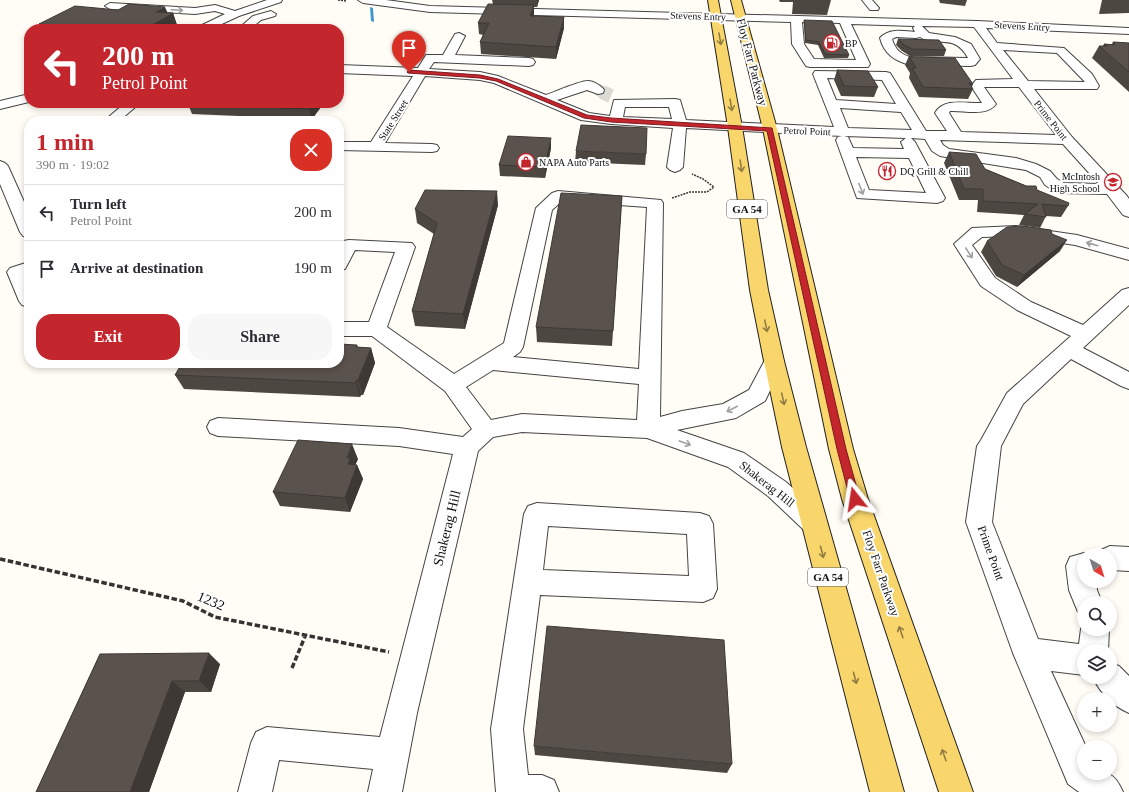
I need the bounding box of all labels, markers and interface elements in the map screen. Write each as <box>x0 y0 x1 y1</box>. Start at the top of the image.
one-way arrow <box>170 7 183 14</box>
street label: Stevens Entry <box>670 10 726 22</box>
street label: Floy Farr Parkway <box>734 17 770 107</box>
street label: Stevens Entry <box>994 19 1050 33</box>
pin <box>392 31 426 72</box>
one-way arrow <box>716 32 724 45</box>
fuel station icon: BP <box>822 33 842 53</box>
icon: arrive <box>398 37 420 59</box>
place label: BP <box>845 38 858 49</box>
icon: left <box>36 40 88 92</box>
text: 200 m <box>102 40 174 71</box>
text: Petrol Point <box>102 73 188 93</box>
street label: State Street <box>376 97 410 142</box>
one-way arrow <box>728 98 736 111</box>
street label: Prime Point <box>1032 98 1070 142</box>
street label: Petrol Point <box>783 125 831 137</box>
text: 1 min <box>36 129 94 155</box>
button: close <box>290 129 332 171</box>
shop icon: NAPA Auto Parts <box>516 152 536 172</box>
text: 390 m · 19:02 <box>36 157 109 172</box>
place label: NAPA Auto Parts <box>539 157 609 168</box>
one-way arrow <box>737 159 745 172</box>
restaurant icon: DQ Grill & Chill <box>877 161 897 181</box>
place label: DQ Grill & Chill <box>900 166 969 177</box>
place label: McIntosh High School <box>1050 171 1100 194</box>
school or university icon: McIntosh High School <box>1103 172 1123 192</box>
one-way arrow <box>858 182 865 194</box>
text: Turn left <box>70 196 127 212</box>
road number: GA 54 <box>727 200 767 218</box>
icon: left <box>36 202 58 224</box>
text: 200 m <box>294 204 332 220</box>
text: Petrol Point <box>70 213 132 228</box>
one-way arrow <box>1085 240 1098 247</box>
one-way arrow <box>965 247 973 258</box>
icon: arrive <box>36 258 58 280</box>
text: Arrive at destination <box>70 260 203 276</box>
text: 190 m <box>294 260 332 276</box>
button: Exit <box>36 314 180 360</box>
button: Share <box>188 314 332 360</box>
one-way arrow <box>763 319 771 332</box>
one-way arrow <box>779 392 787 405</box>
one-way arrow <box>726 406 738 413</box>
one-way arrow <box>679 439 691 447</box>
street label: Shakerag Hill <box>737 458 798 510</box>
position arrow <box>834 478 876 520</box>
street label: Shakerag Hill <box>430 489 464 567</box>
street label: Prime Point <box>975 524 1008 583</box>
street label: Floy Farr Parkway <box>860 528 902 618</box>
one-way arrow <box>818 545 826 558</box>
north arrow <box>1077 548 1117 588</box>
map controls <box>1077 548 1117 780</box>
road number: GA 54 <box>808 568 848 586</box>
street label: 1232 <box>195 589 227 613</box>
button: search <box>1077 596 1117 636</box>
one-way arrow <box>897 626 904 639</box>
button: layers <box>1077 644 1117 684</box>
one-way arrow <box>852 671 859 684</box>
button: + <box>1077 692 1117 732</box>
button: − <box>1077 740 1117 780</box>
one-way arrow <box>939 750 947 762</box>

